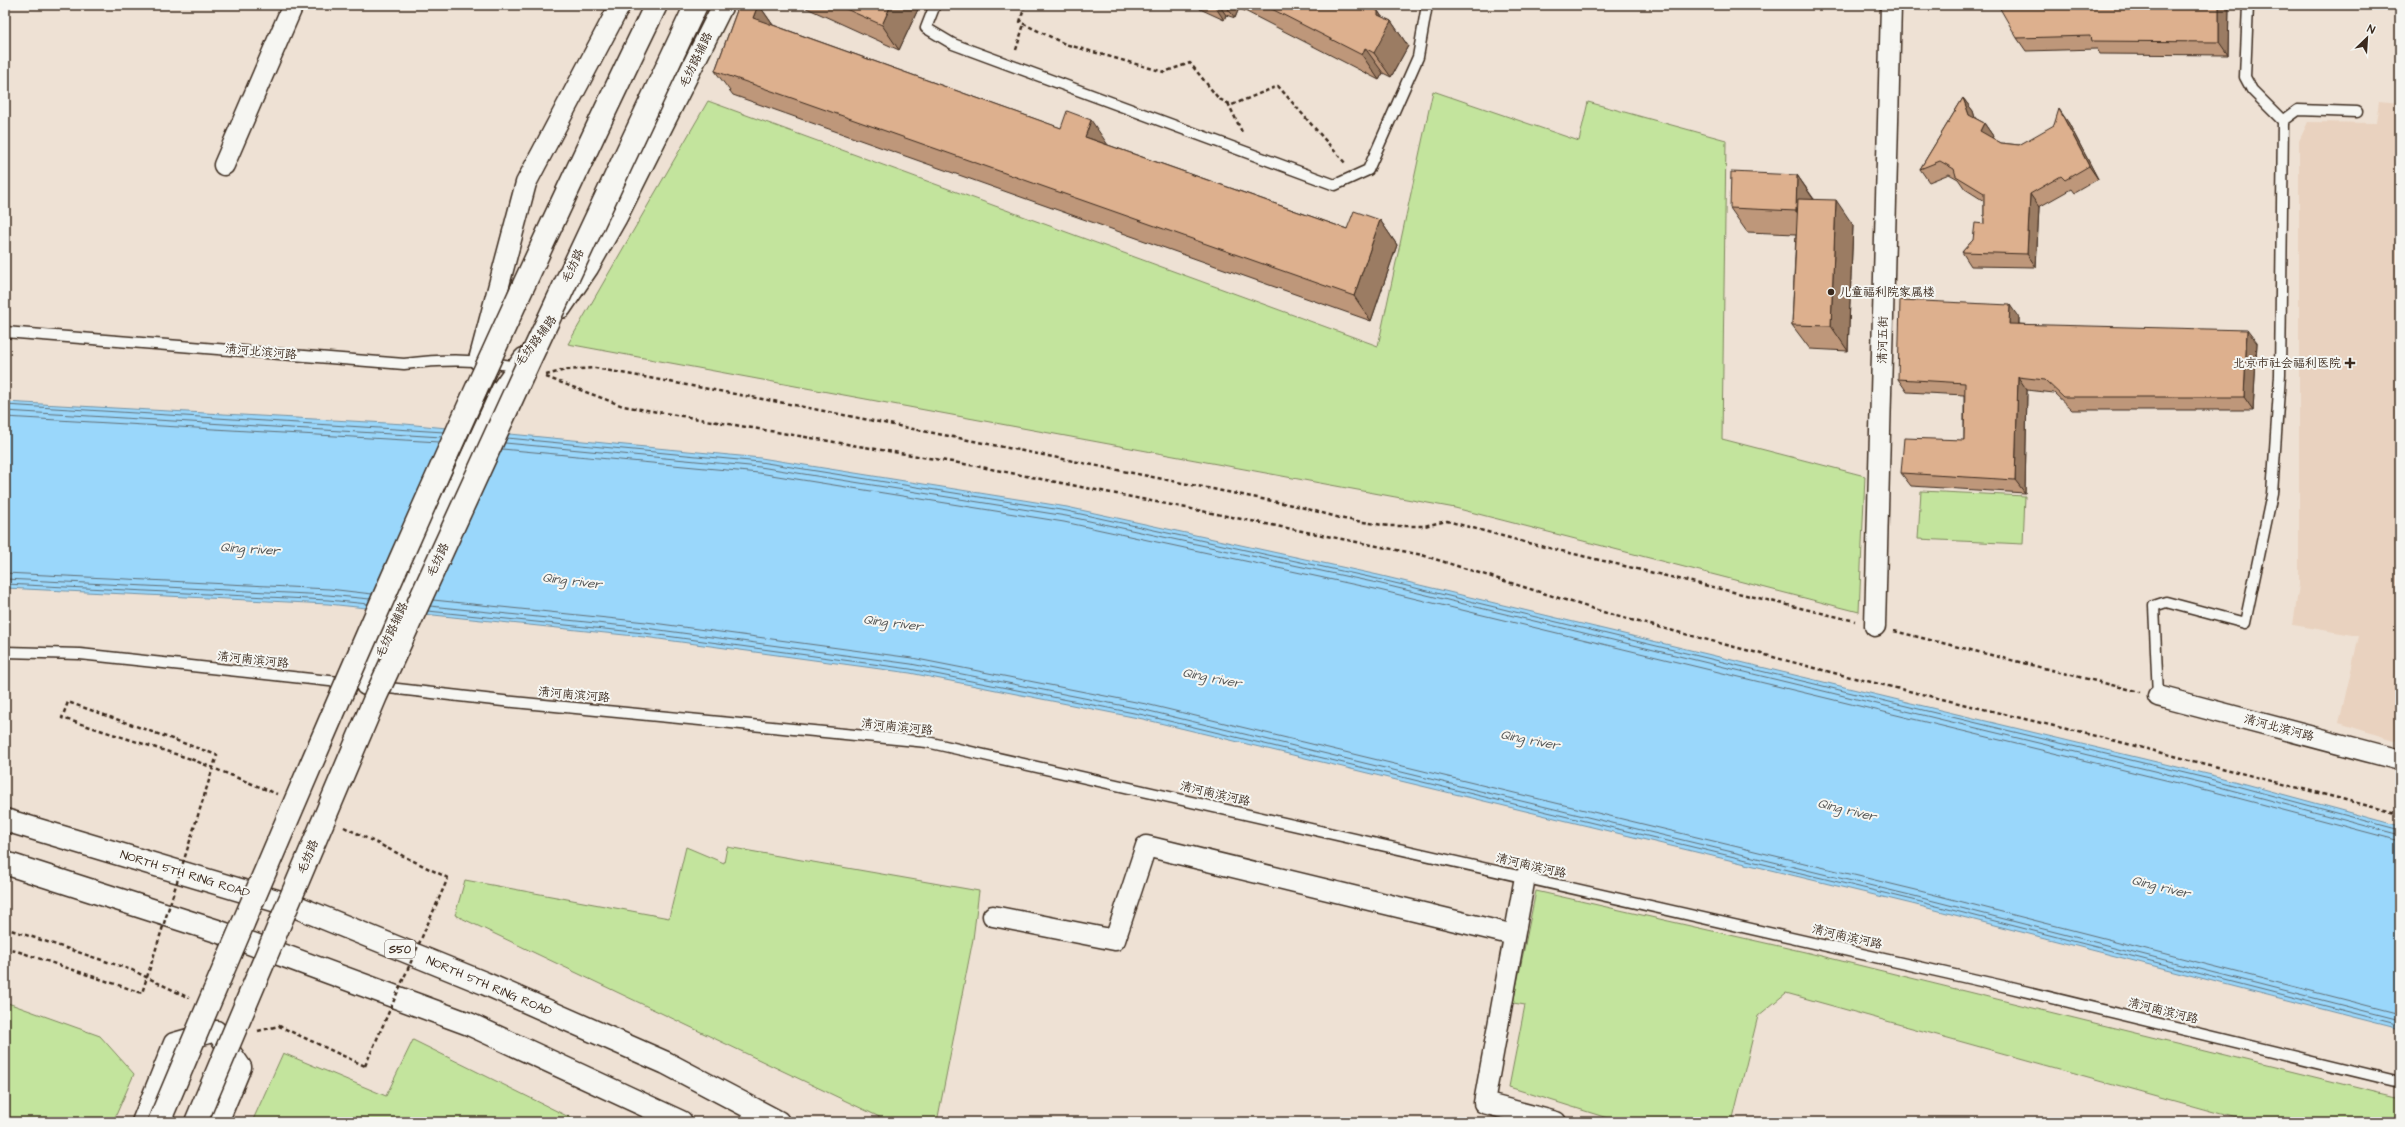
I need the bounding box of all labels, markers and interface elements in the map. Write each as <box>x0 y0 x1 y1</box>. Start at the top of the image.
north arrow <box>2347 18 2387 58</box>
text: N <box>2365 21 2377 38</box>
street label: 毛纺路辅路 <box>675 29 717 91</box>
street label: 毛纺路 <box>558 246 588 286</box>
place label: 儿童福利院家属楼 <box>1839 284 1935 301</box>
marker: 儿童福利院家属楼 <box>1826 287 1836 297</box>
street label: 毛纺路辅路 <box>511 312 561 370</box>
street label: 清河五街 <box>1874 316 1892 364</box>
street label: 清河北滨河路 <box>224 340 298 364</box>
place label: 北京市社会福利医院 <box>2233 355 2341 372</box>
marker: 北京市社会福利医院 <box>2344 357 2356 369</box>
water label: Qing river <box>220 538 282 561</box>
street label: 毛纺路 <box>423 540 453 580</box>
water label: Qing river <box>541 568 605 595</box>
street label: 毛纺路辅路 <box>372 599 412 661</box>
water label: Qing river <box>862 610 926 637</box>
street label: 清河南滨河路 <box>216 648 290 672</box>
water label: Qing river <box>1181 663 1245 694</box>
street label: 清河南滨河路 <box>537 683 611 707</box>
street label: 清河北滨河路 <box>2242 710 2316 746</box>
street label: 清河南滨河路 <box>860 715 934 739</box>
water label: Qing river <box>1499 725 1563 756</box>
street label: 清河南滨河路 <box>1178 778 1252 810</box>
water label: Qing river <box>1816 794 1880 827</box>
street label: 毛纺路 <box>293 837 323 877</box>
street label: NORTH 5TH RING ROAD <box>118 846 252 902</box>
street label: 清河南滨河路 <box>1494 850 1568 882</box>
water label: Qing river <box>2130 871 2194 904</box>
street label: 清河南滨河路 <box>1810 921 1884 953</box>
road number: S50 <box>385 940 415 958</box>
street label: NORTH 5TH RING ROAD <box>424 952 555 1020</box>
street label: 清河南滨河路 <box>2126 994 2200 1028</box>

